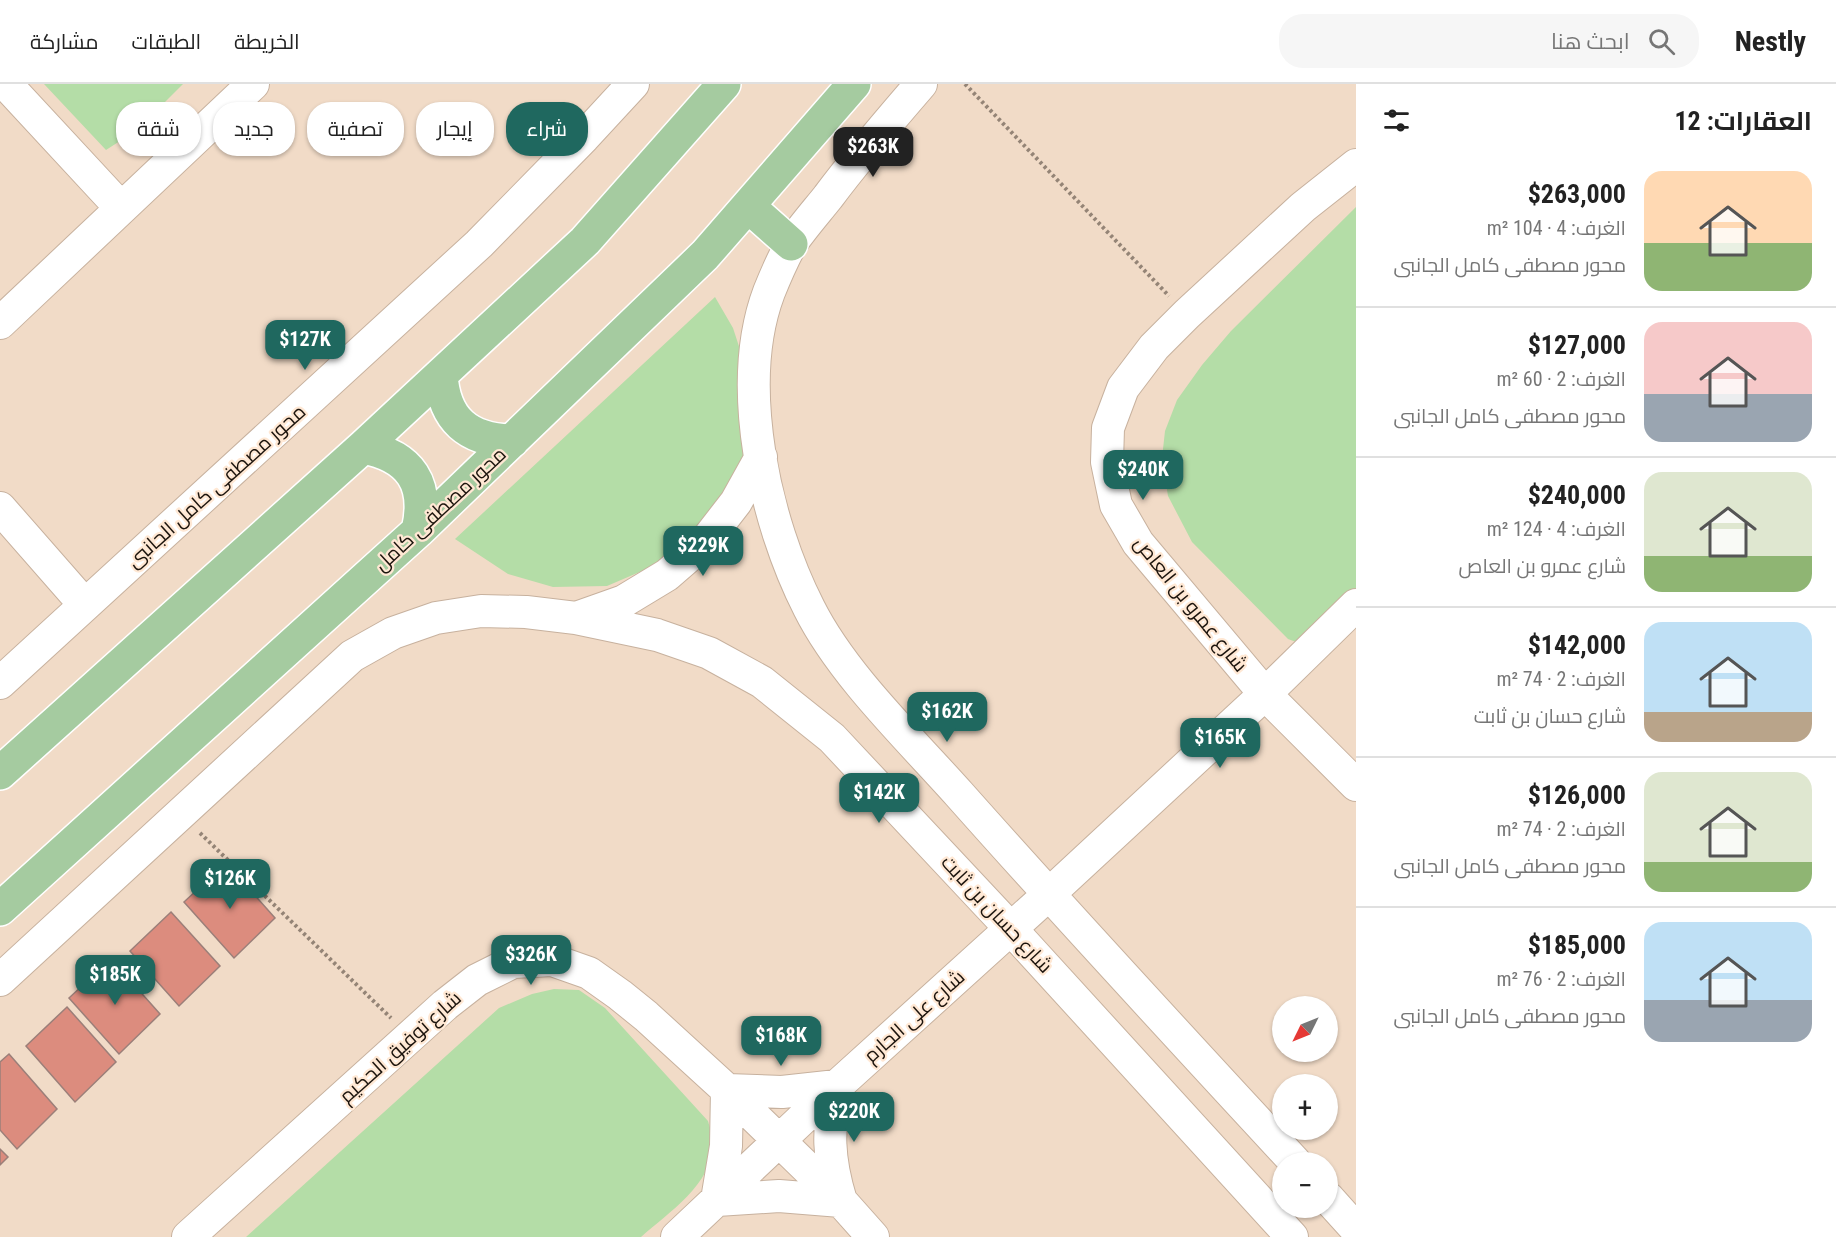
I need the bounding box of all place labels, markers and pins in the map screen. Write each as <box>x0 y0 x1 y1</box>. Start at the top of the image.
pin: $263K <box>831 127 915 178</box>
pin: $127K <box>263 320 347 371</box>
pin: $240K <box>1101 450 1185 501</box>
pin: $229K <box>661 526 745 577</box>
pin: $162K <box>905 692 989 743</box>
pin: $165K <box>1178 718 1262 769</box>
pin: $142K <box>837 773 921 824</box>
pin: $126K <box>188 859 272 910</box>
pin: $326K <box>489 935 573 986</box>
pin: $185K <box>73 955 157 1006</box>
pin: $168K <box>739 1016 823 1067</box>
pin: $220K <box>812 1092 896 1143</box>

